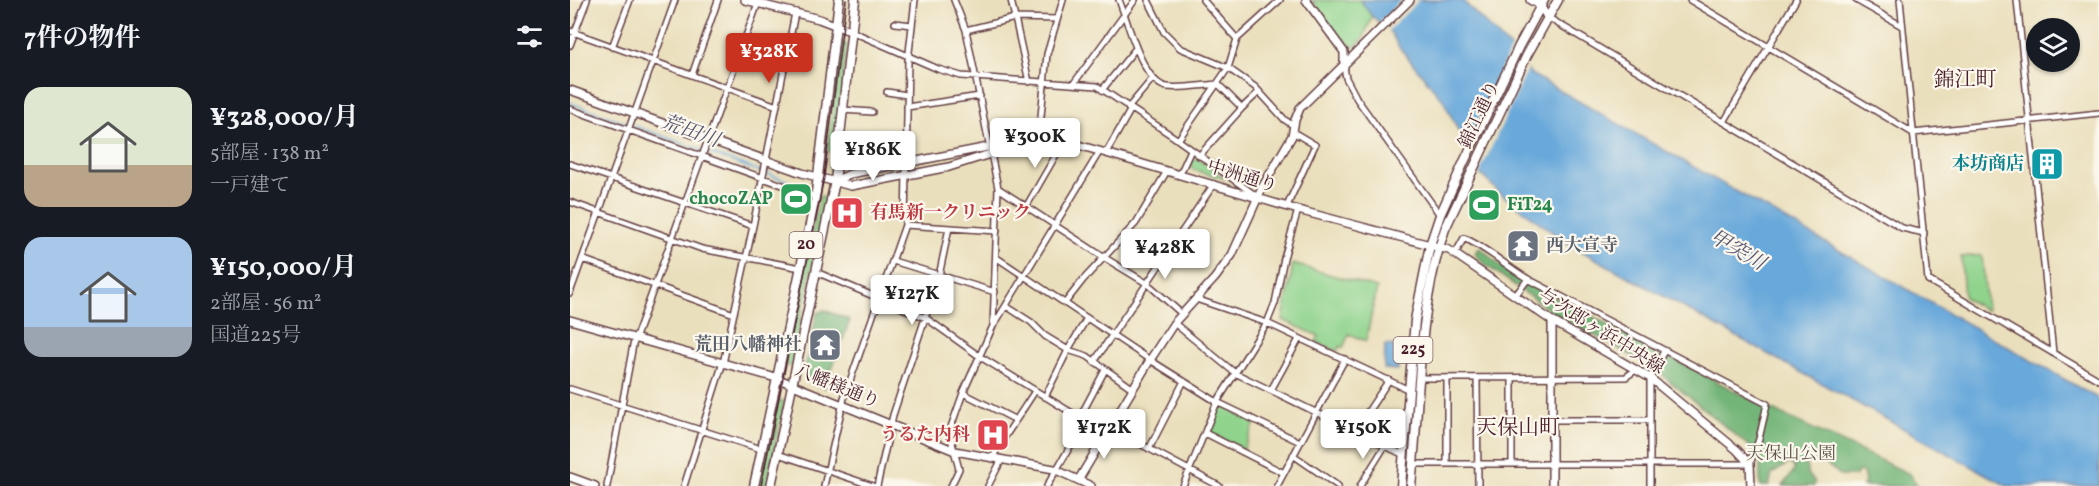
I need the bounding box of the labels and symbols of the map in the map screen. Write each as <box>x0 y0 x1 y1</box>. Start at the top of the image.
pin: ¥328K <box>727 33 811 84</box>
district label: 錦江町 <box>1934 66 1997 95</box>
street label: 錦江通り <box>1453 77 1507 153</box>
water label: 荒田川 <box>657 109 725 156</box>
pin: ¥300K <box>993 118 1077 169</box>
pin: ¥186K <box>831 131 915 182</box>
building icon: 本坊商店 <box>2029 146 2065 182</box>
place label: 本坊商店 <box>1952 152 2024 177</box>
street label: 中洲通り <box>1204 155 1280 199</box>
sports icon: chocoZAP <box>778 181 814 217</box>
place label: chocoZAP <box>689 187 773 212</box>
sports icon: FiT24 <box>1466 187 1502 223</box>
place label: FiT24 <box>1507 193 1553 218</box>
hospital icon: 有馬新一クリニック <box>829 195 865 231</box>
place label: 有馬新一クリニック <box>870 201 1031 226</box>
water label: 甲突川 <box>1704 224 1772 279</box>
temple icon: 西大宣寺 <box>1505 228 1541 264</box>
pin: ¥428K <box>1123 229 1207 280</box>
road number: 20 <box>790 232 822 258</box>
place label: 西大宣寺 <box>1546 234 1618 259</box>
pin: ¥127K <box>870 275 954 326</box>
street label: 与次郎ヶ浜中央線 <box>1533 283 1669 381</box>
temple icon: 荒田八幡神社 <box>807 327 843 363</box>
place label: 荒田八幡神社 <box>694 333 802 358</box>
road number: 225 <box>1394 337 1432 363</box>
street label: 八幡様通り <box>791 359 883 415</box>
pin: ¥172K <box>1062 409 1146 460</box>
pin: ¥150K <box>1321 409 1405 460</box>
district label: 天保山町 <box>1476 414 1560 443</box>
hospital icon: うるた内科 <box>975 417 1011 453</box>
place label: うるた内科 <box>880 423 970 448</box>
park label: 天保山公園 <box>1746 442 1836 467</box>

